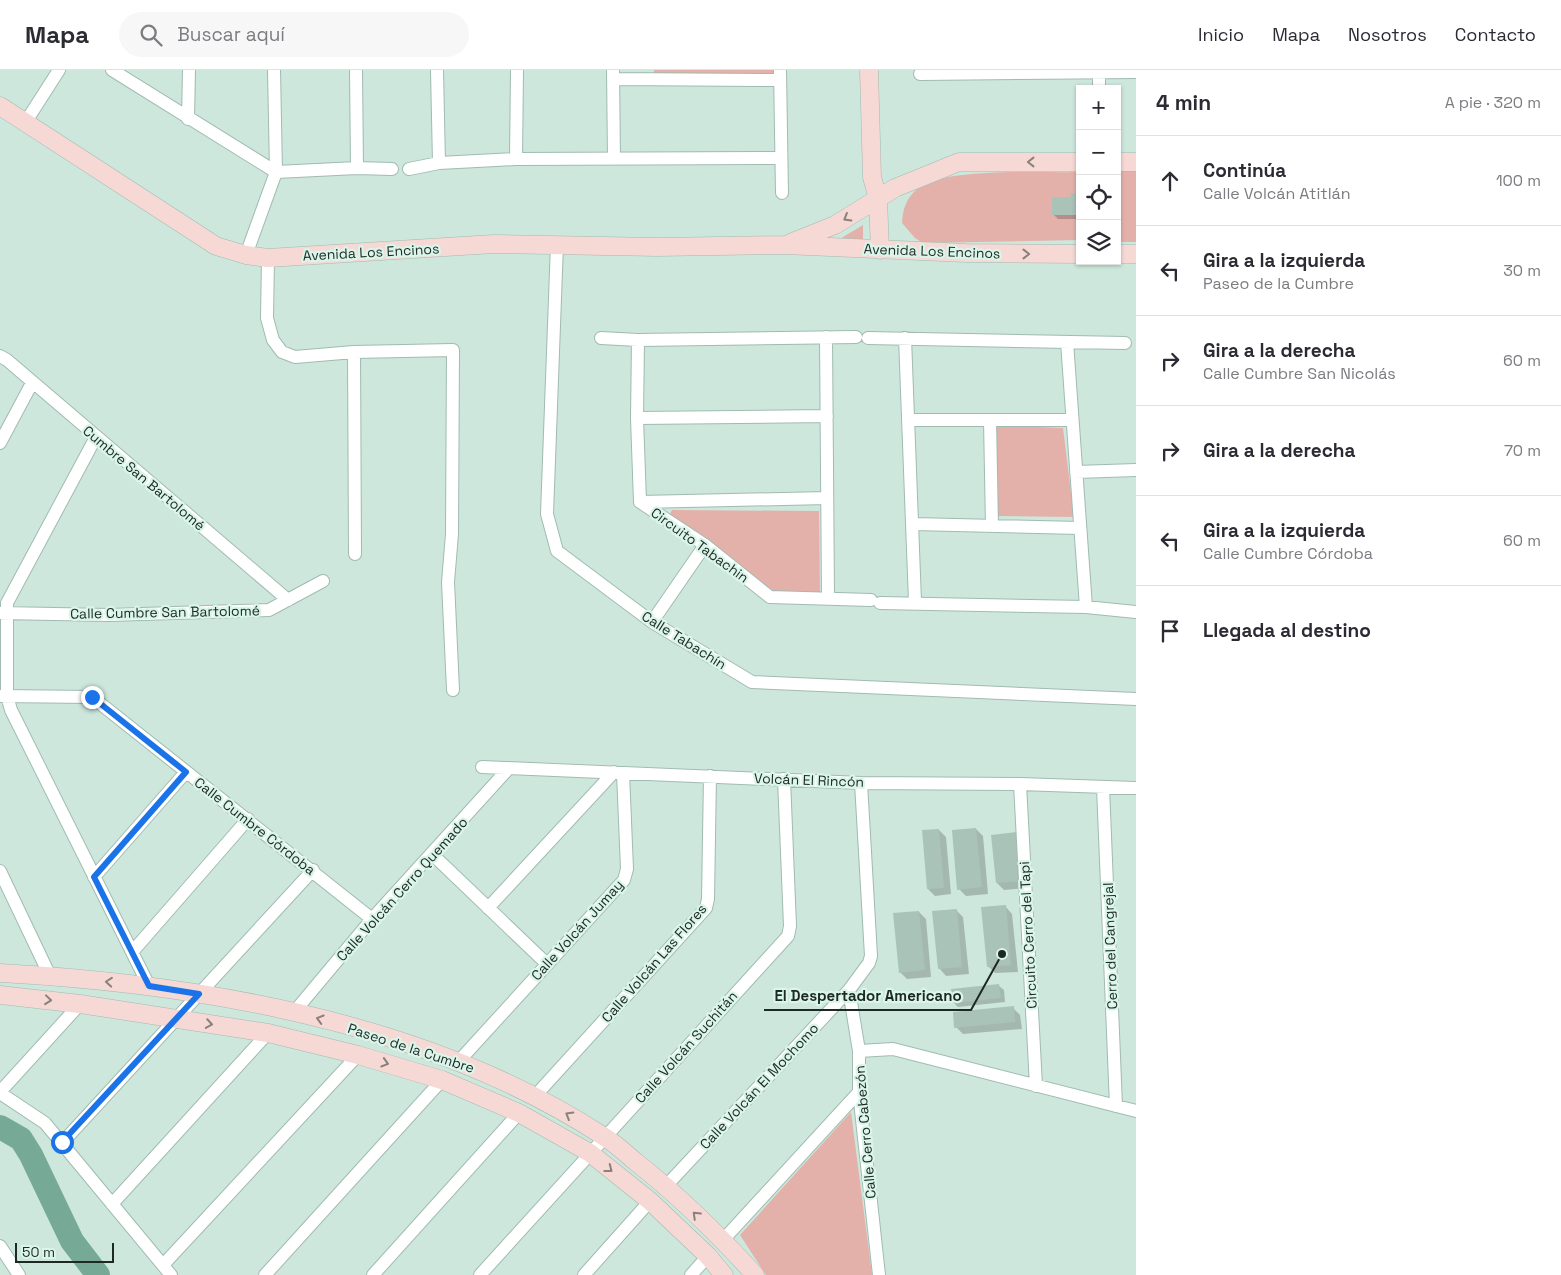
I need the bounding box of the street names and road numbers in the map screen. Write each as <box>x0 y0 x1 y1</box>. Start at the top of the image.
street label: Avenida Los Encinos <box>302 239 440 265</box>
street label: Avenida Los Encinos <box>863 240 1001 262</box>
street label: Cumbre San Bartolomé <box>79 422 209 534</box>
street label: Circuito Tabachin <box>647 503 753 587</box>
street label: Calle Cumbre San Bartolomé <box>70 601 260 623</box>
street label: Calle Tabachín <box>638 607 730 673</box>
street label: Volcán El Rincón <box>754 769 864 791</box>
street label: Calle Cumbre Córdoba <box>191 773 319 879</box>
street label: Calle Volcán Cerro Quemado <box>332 813 472 965</box>
street label: Circuito Cerro del Tapi <box>1015 861 1041 1009</box>
street label: Calle Volcán Jumay <box>527 876 627 984</box>
street label: Cerro del Cangrejal <box>1099 882 1121 1010</box>
street label: Calle Volcán Las Flores <box>598 900 710 1026</box>
street label: Calle Volcán Suchitán <box>631 987 741 1107</box>
street label: Paseo de la Cumbre <box>345 1019 477 1077</box>
street label: Calle Volcán El Mochomo <box>696 1019 822 1153</box>
street label: Calle Cerro Cabezón <box>850 1064 880 1200</box>

